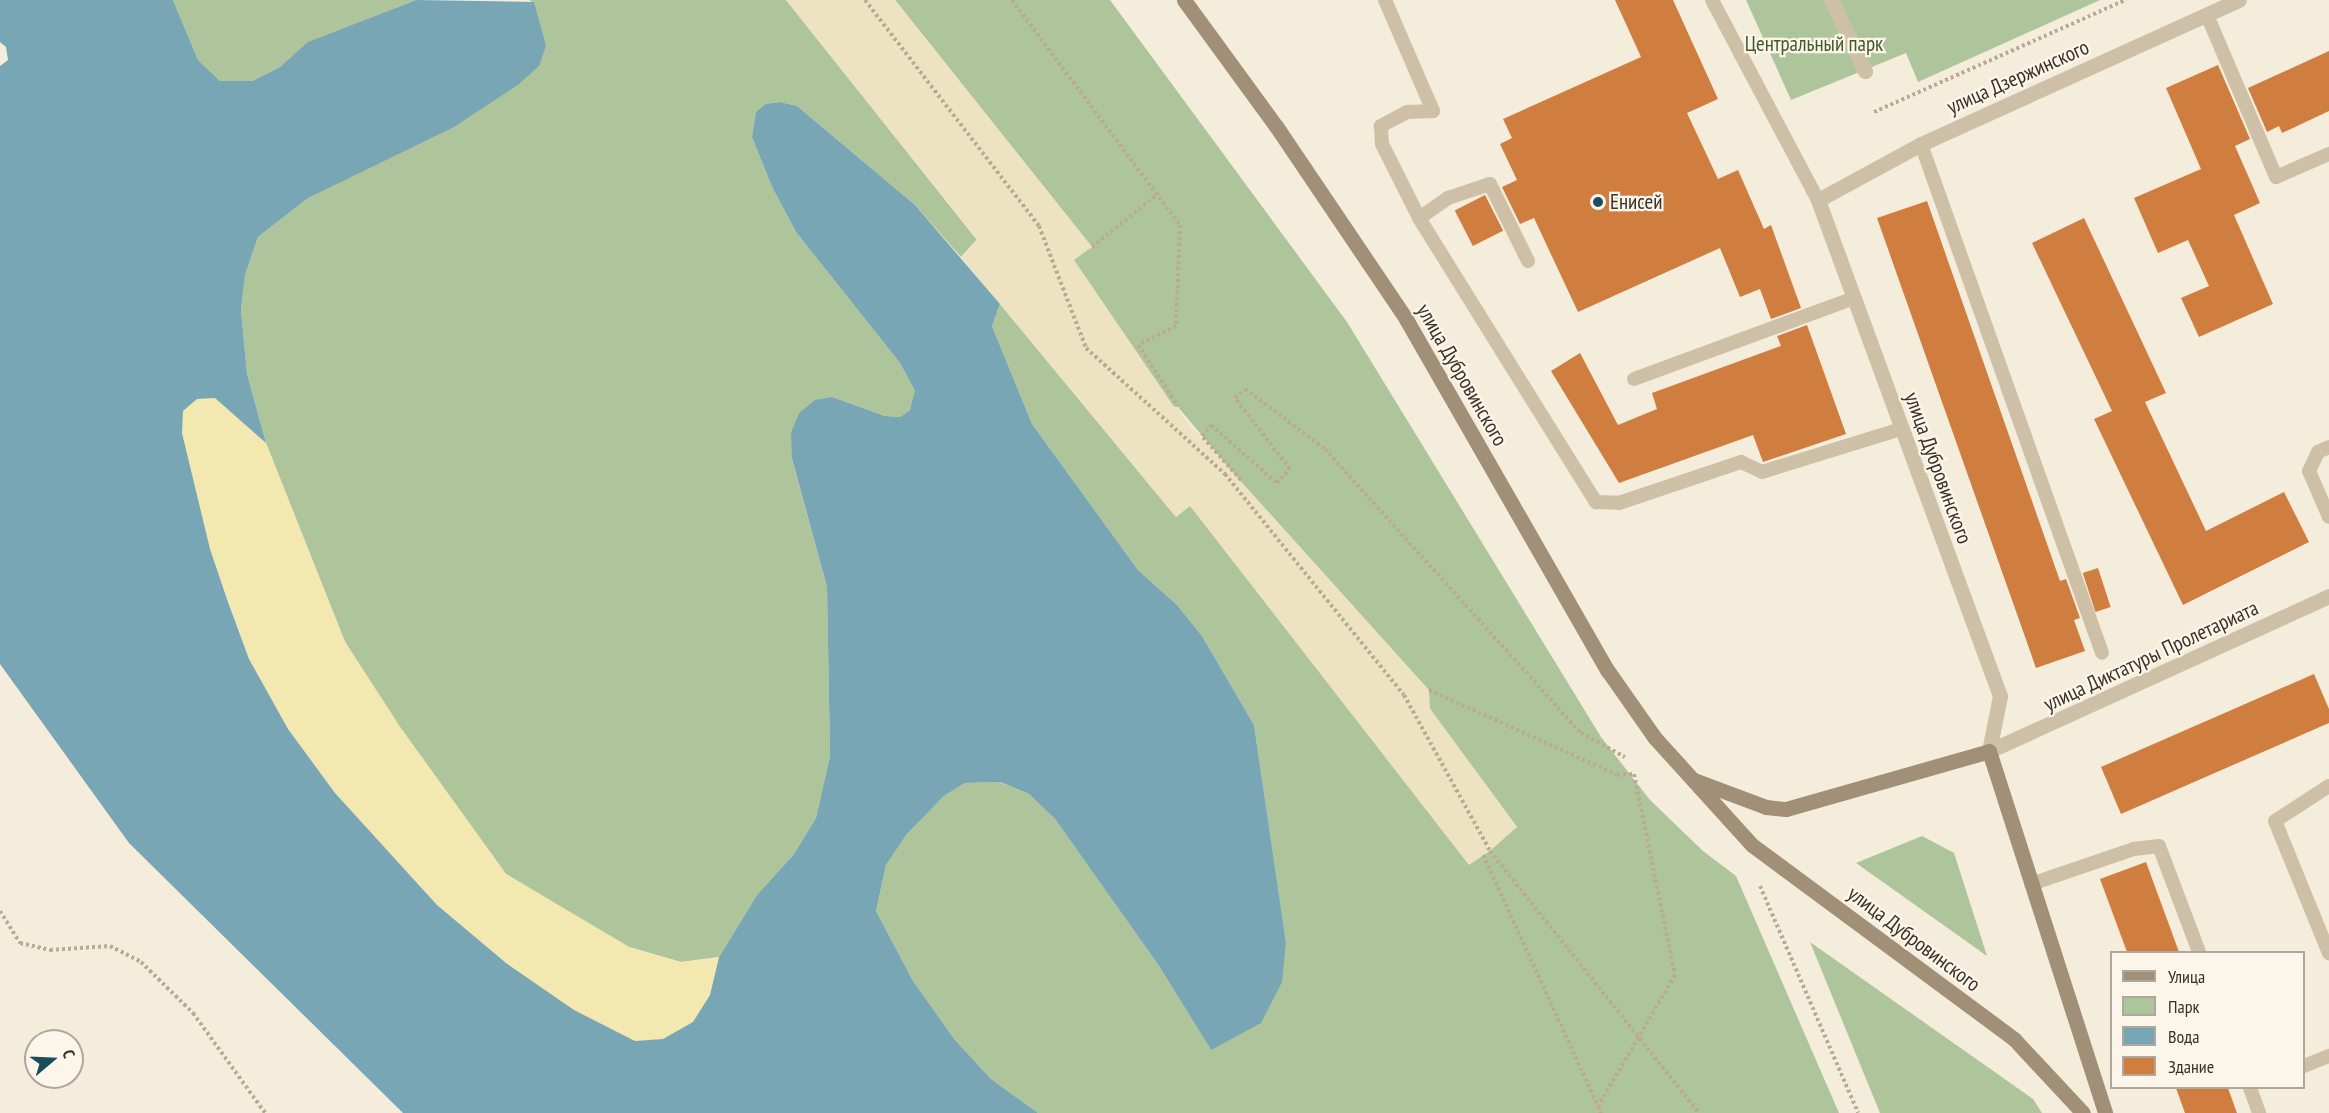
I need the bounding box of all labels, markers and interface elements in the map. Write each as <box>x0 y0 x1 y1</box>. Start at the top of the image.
park label: Центральный парк <box>1745 31 1883 57</box>
street label: улица Дзержинского <box>1943 34 2093 120</box>
place label: Енисей <box>1610 189 1662 215</box>
marker: Енисей <box>1591 195 1605 209</box>
street label: улица Дубровинского <box>1411 299 1513 451</box>
street label: улица Дубровинского <box>1899 389 1977 547</box>
street label: улица Диктатуры Пролетариата <box>2039 595 2263 717</box>
street label: улица Дубровинского <box>1843 881 1985 997</box>
legend <box>2110 951 2305 1089</box>
text: Улица <box>2168 965 2205 988</box>
text: Парк <box>2168 995 2199 1018</box>
text: Вода <box>2168 1025 2199 1048</box>
north arrow <box>24 1029 84 1089</box>
text: С <box>58 1047 80 1061</box>
text: Здание <box>2168 1055 2214 1078</box>

